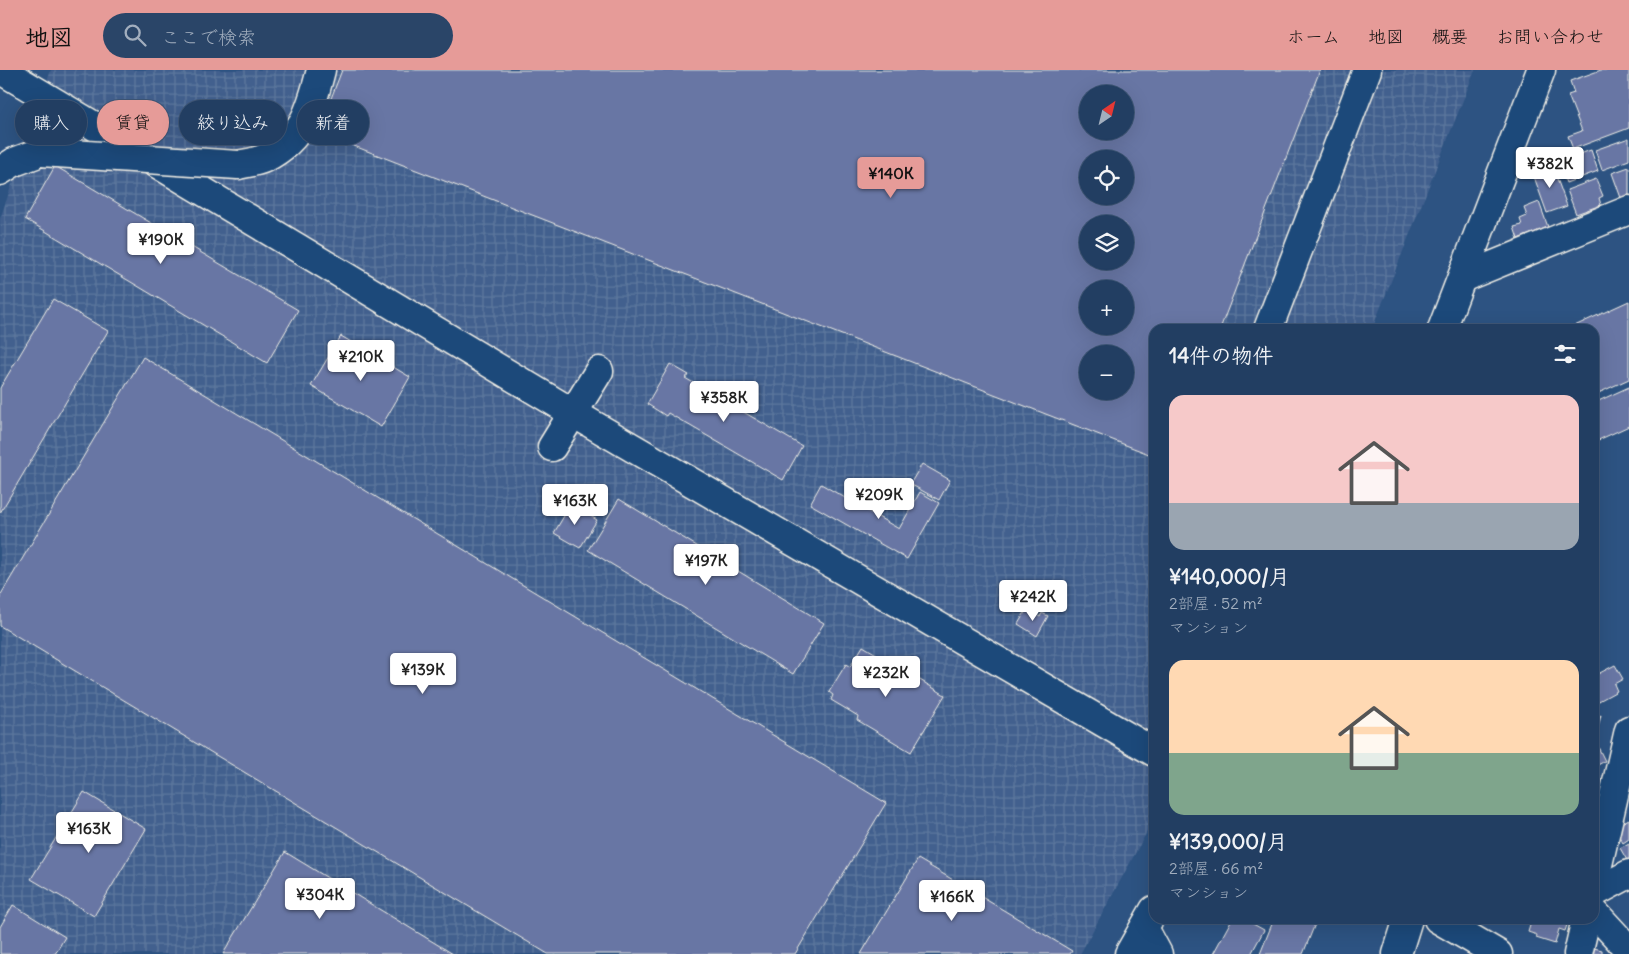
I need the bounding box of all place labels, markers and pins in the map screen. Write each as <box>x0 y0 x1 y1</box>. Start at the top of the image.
pin: ¥382K <box>1515 146 1585 189</box>
pin: ¥140K <box>856 156 926 199</box>
pin: ¥190K <box>126 222 196 265</box>
pin: ¥210K <box>326 340 396 382</box>
pin: ¥358K <box>689 380 759 423</box>
pin: ¥209K <box>844 478 914 520</box>
pin: ¥163K <box>540 484 610 526</box>
pin: ¥197K <box>671 544 741 586</box>
pin: ¥242K <box>998 580 1068 622</box>
pin: ¥139K <box>388 652 458 695</box>
pin: ¥232K <box>851 656 921 698</box>
pin: ¥163K <box>54 812 124 854</box>
pin: ¥304K <box>285 878 355 920</box>
pin: ¥166K <box>917 880 987 922</box>

